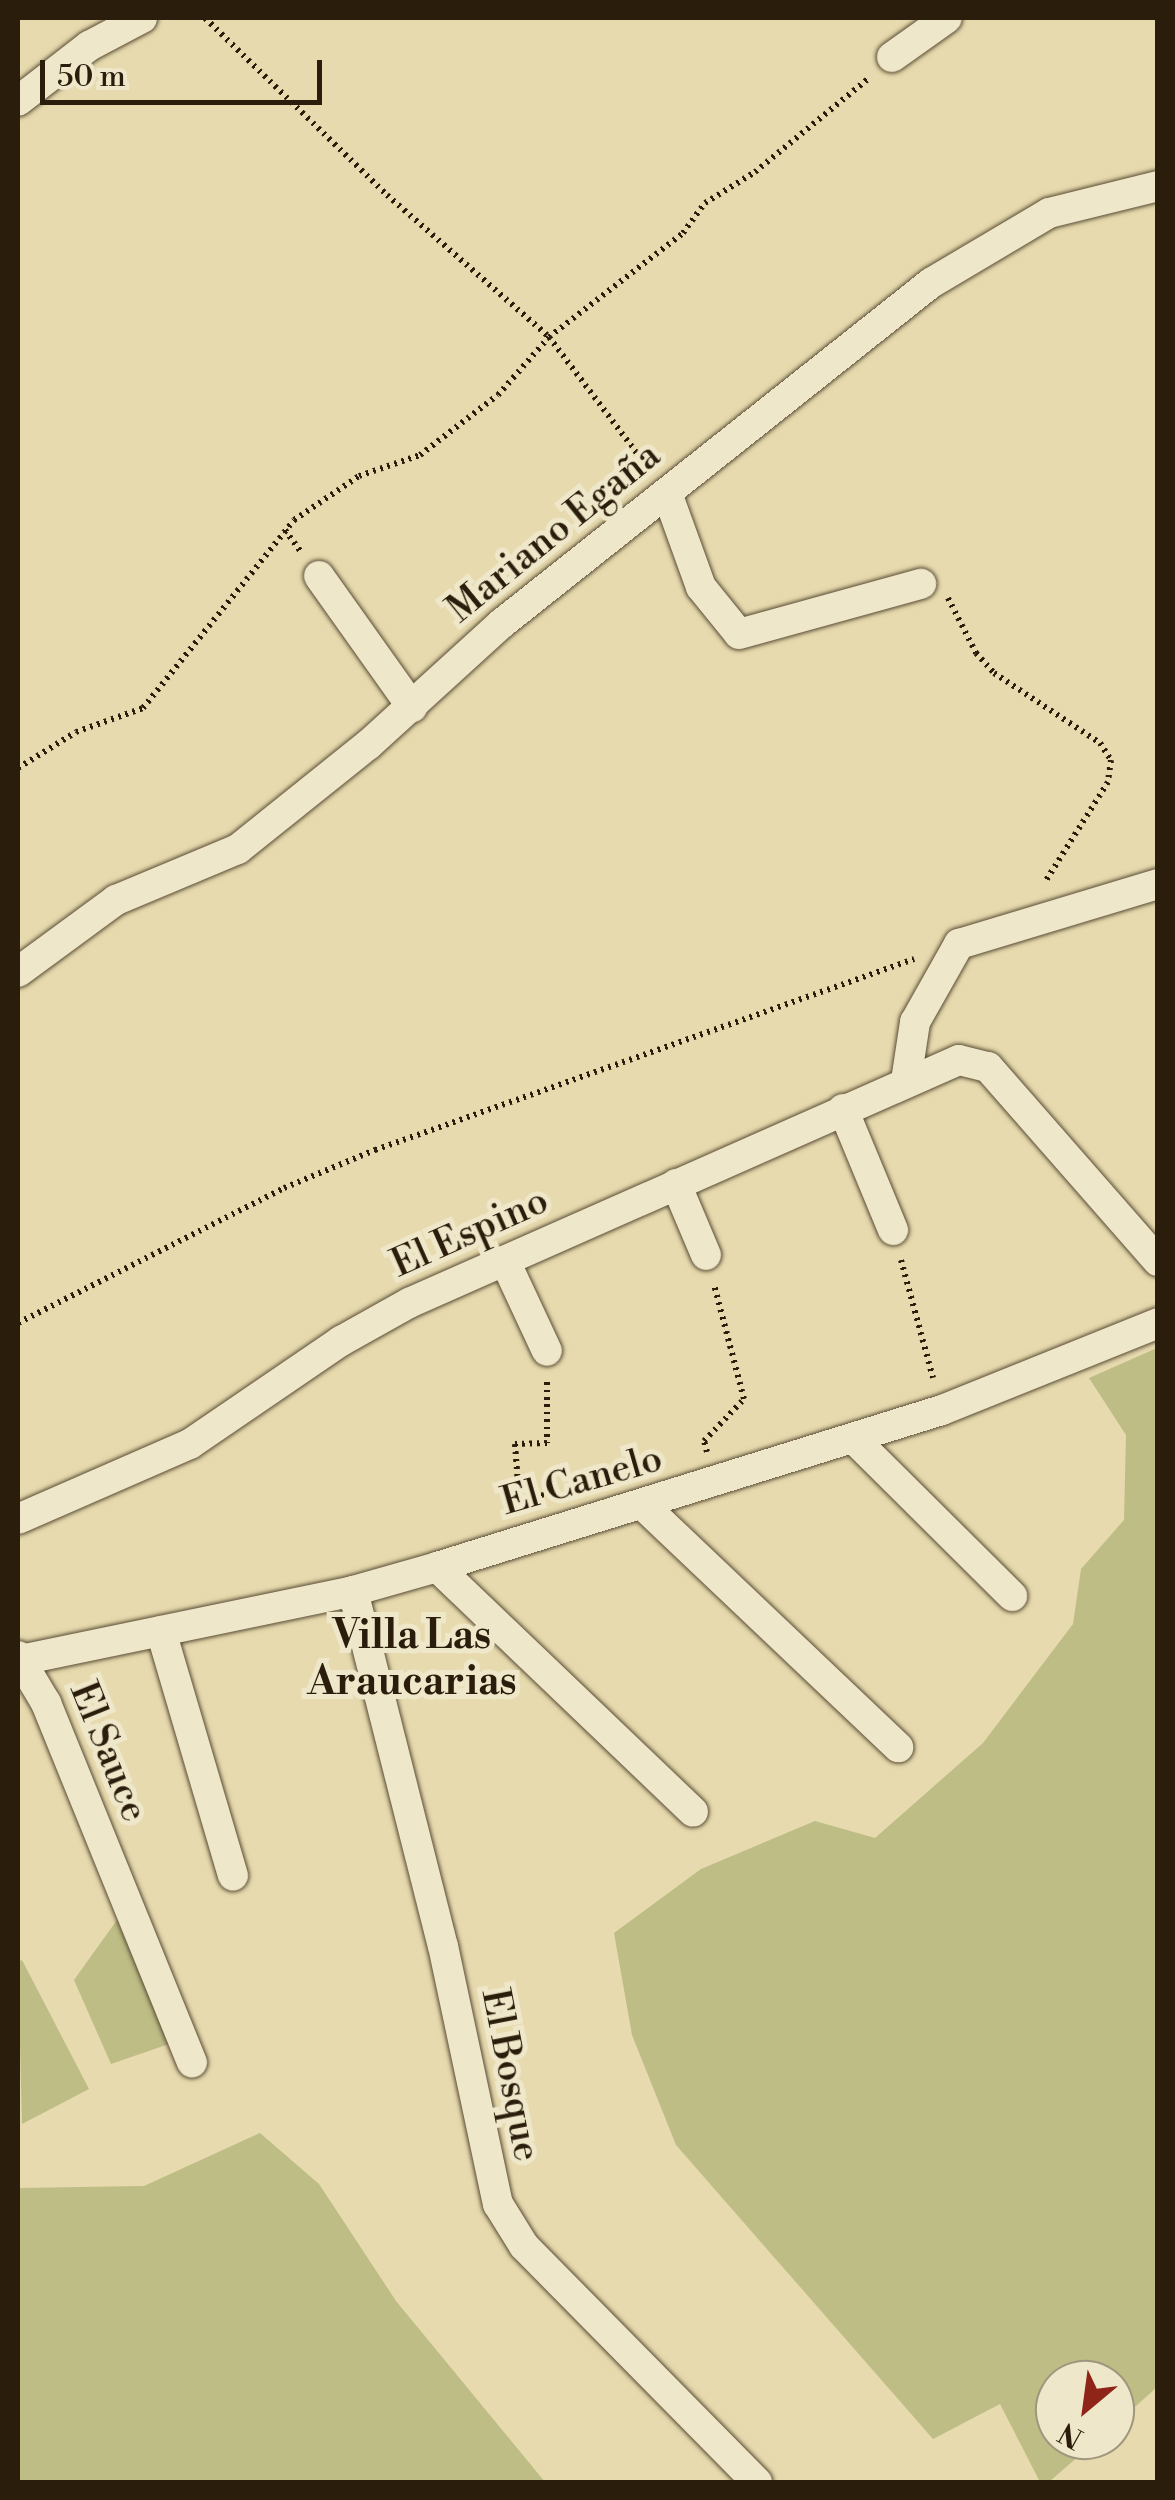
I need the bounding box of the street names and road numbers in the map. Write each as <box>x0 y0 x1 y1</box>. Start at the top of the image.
street label: Mariano Egaña <box>438 433 670 633</box>
street label: El Espino <box>385 1178 555 1288</box>
street label: El Canelo <box>496 1436 668 1526</box>
street label: El Sauce <box>59 1676 157 1828</box>
street label: El Bosque <box>471 1985 549 2165</box>

